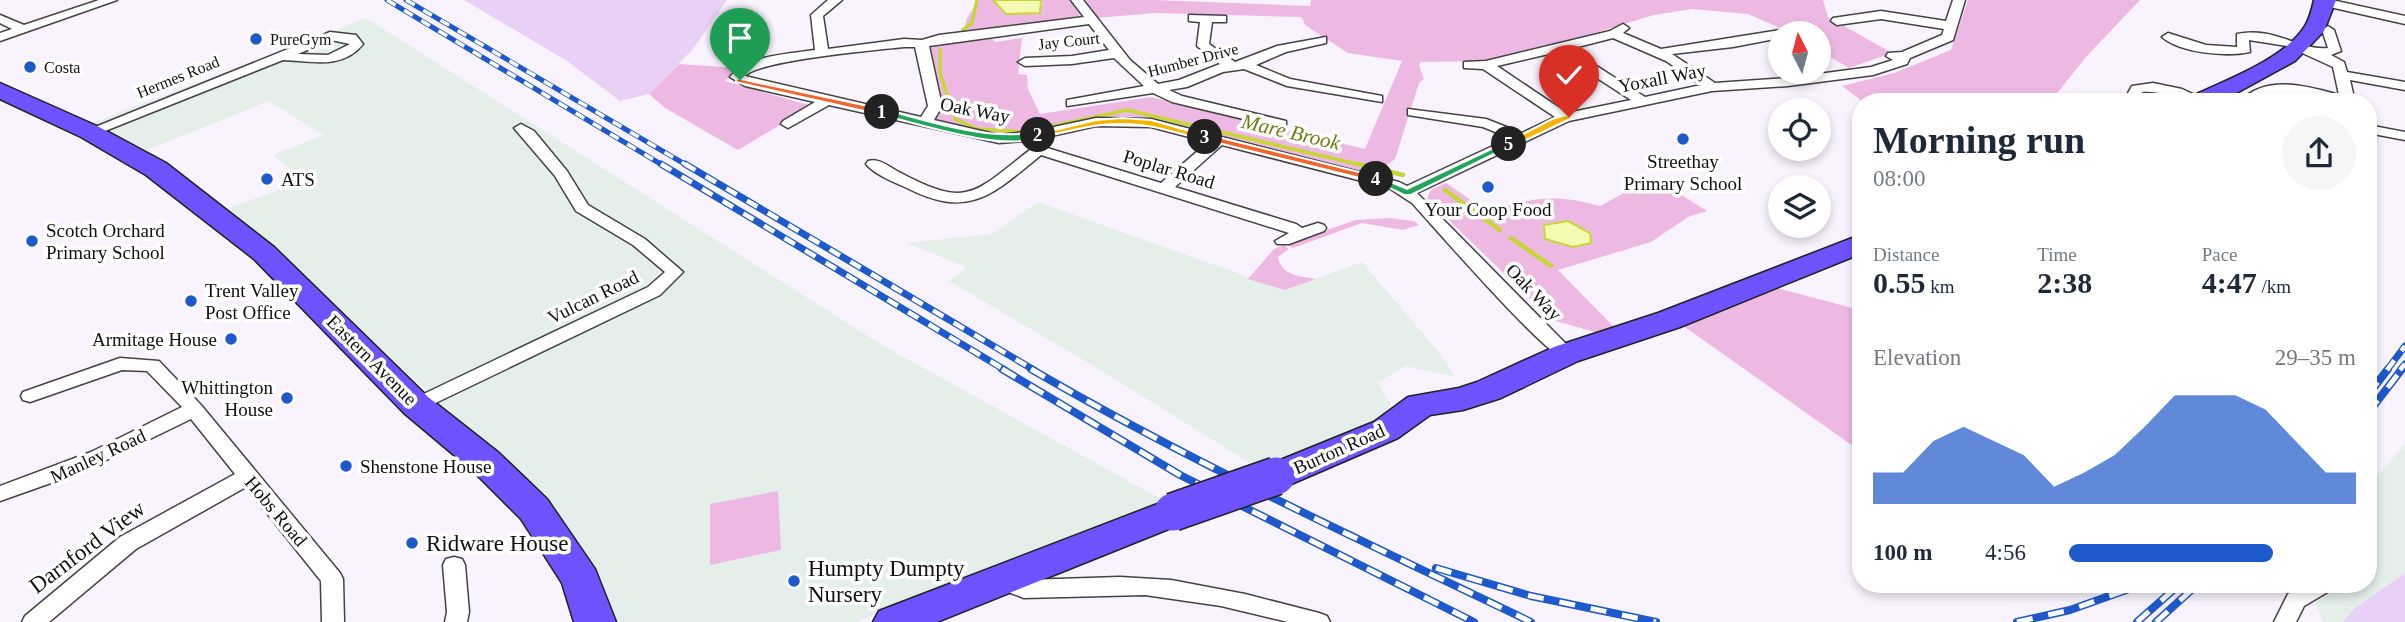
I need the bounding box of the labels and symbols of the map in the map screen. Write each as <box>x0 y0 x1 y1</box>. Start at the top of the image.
pin <box>710 8 770 80</box>
north arrow <box>1768 21 1830 84</box>
street label: Jay Court <box>1037 29 1101 54</box>
marker: PureGym <box>248 31 264 47</box>
place label: PureGym <box>270 31 332 49</box>
street label: Humber Drive <box>1146 40 1240 80</box>
pin <box>1539 45 1599 117</box>
street label: Hermes Road <box>134 53 222 101</box>
marker: Costa <box>22 59 38 75</box>
place label: Costa <box>44 59 80 76</box>
street label: Yoxall Way <box>1617 59 1708 97</box>
street label: Oak Way <box>938 93 1012 127</box>
pin: 1 <box>864 94 900 130</box>
water label: Mare Brook <box>1238 109 1343 155</box>
pin: 2 <box>1020 118 1056 152</box>
pin: 3 <box>1188 120 1222 154</box>
pin: 5 <box>1492 127 1526 162</box>
marker: Streethay Primary School <box>1675 131 1691 147</box>
street label: Poplar Road <box>1121 145 1218 193</box>
place label: Streethay Primary School <box>1624 151 1742 194</box>
pin: 4 <box>1358 162 1394 196</box>
place label: ATS <box>281 169 315 190</box>
marker: ATS <box>259 171 275 187</box>
marker: Your Coop Food <box>1480 179 1496 195</box>
place label: Your Coop Food <box>1425 199 1552 220</box>
place label: Scotch Orchard Primary School <box>46 220 165 263</box>
marker: Scotch Orchard Primary School <box>24 233 40 249</box>
street label: Oak Way <box>1502 259 1566 325</box>
street label: Vulcan Road <box>544 266 642 328</box>
place label: Trent Valley Post Office <box>205 280 299 323</box>
marker: Trent Valley Post Office <box>183 293 199 309</box>
street label: Eastern Avenue <box>323 311 421 409</box>
place label: Armitage House <box>92 329 217 350</box>
marker: Armitage House <box>223 331 239 347</box>
place label: Whittington House <box>181 377 273 420</box>
marker: Whittington House <box>279 390 295 406</box>
street label: Burton Road <box>1290 419 1388 478</box>
street label: Manley Road <box>47 425 150 487</box>
place label: Shenstone House <box>360 456 491 477</box>
marker: Shenstone House <box>338 458 354 474</box>
street label: Hobs Road <box>241 472 312 551</box>
street label: Darnford View <box>24 495 150 599</box>
place label: Ridware House <box>426 531 568 556</box>
marker: Ridware House <box>404 535 420 551</box>
place label: Humpty Dumpty Nursery <box>808 556 965 607</box>
marker: Humpty Dumpty Nursery <box>786 573 802 589</box>

